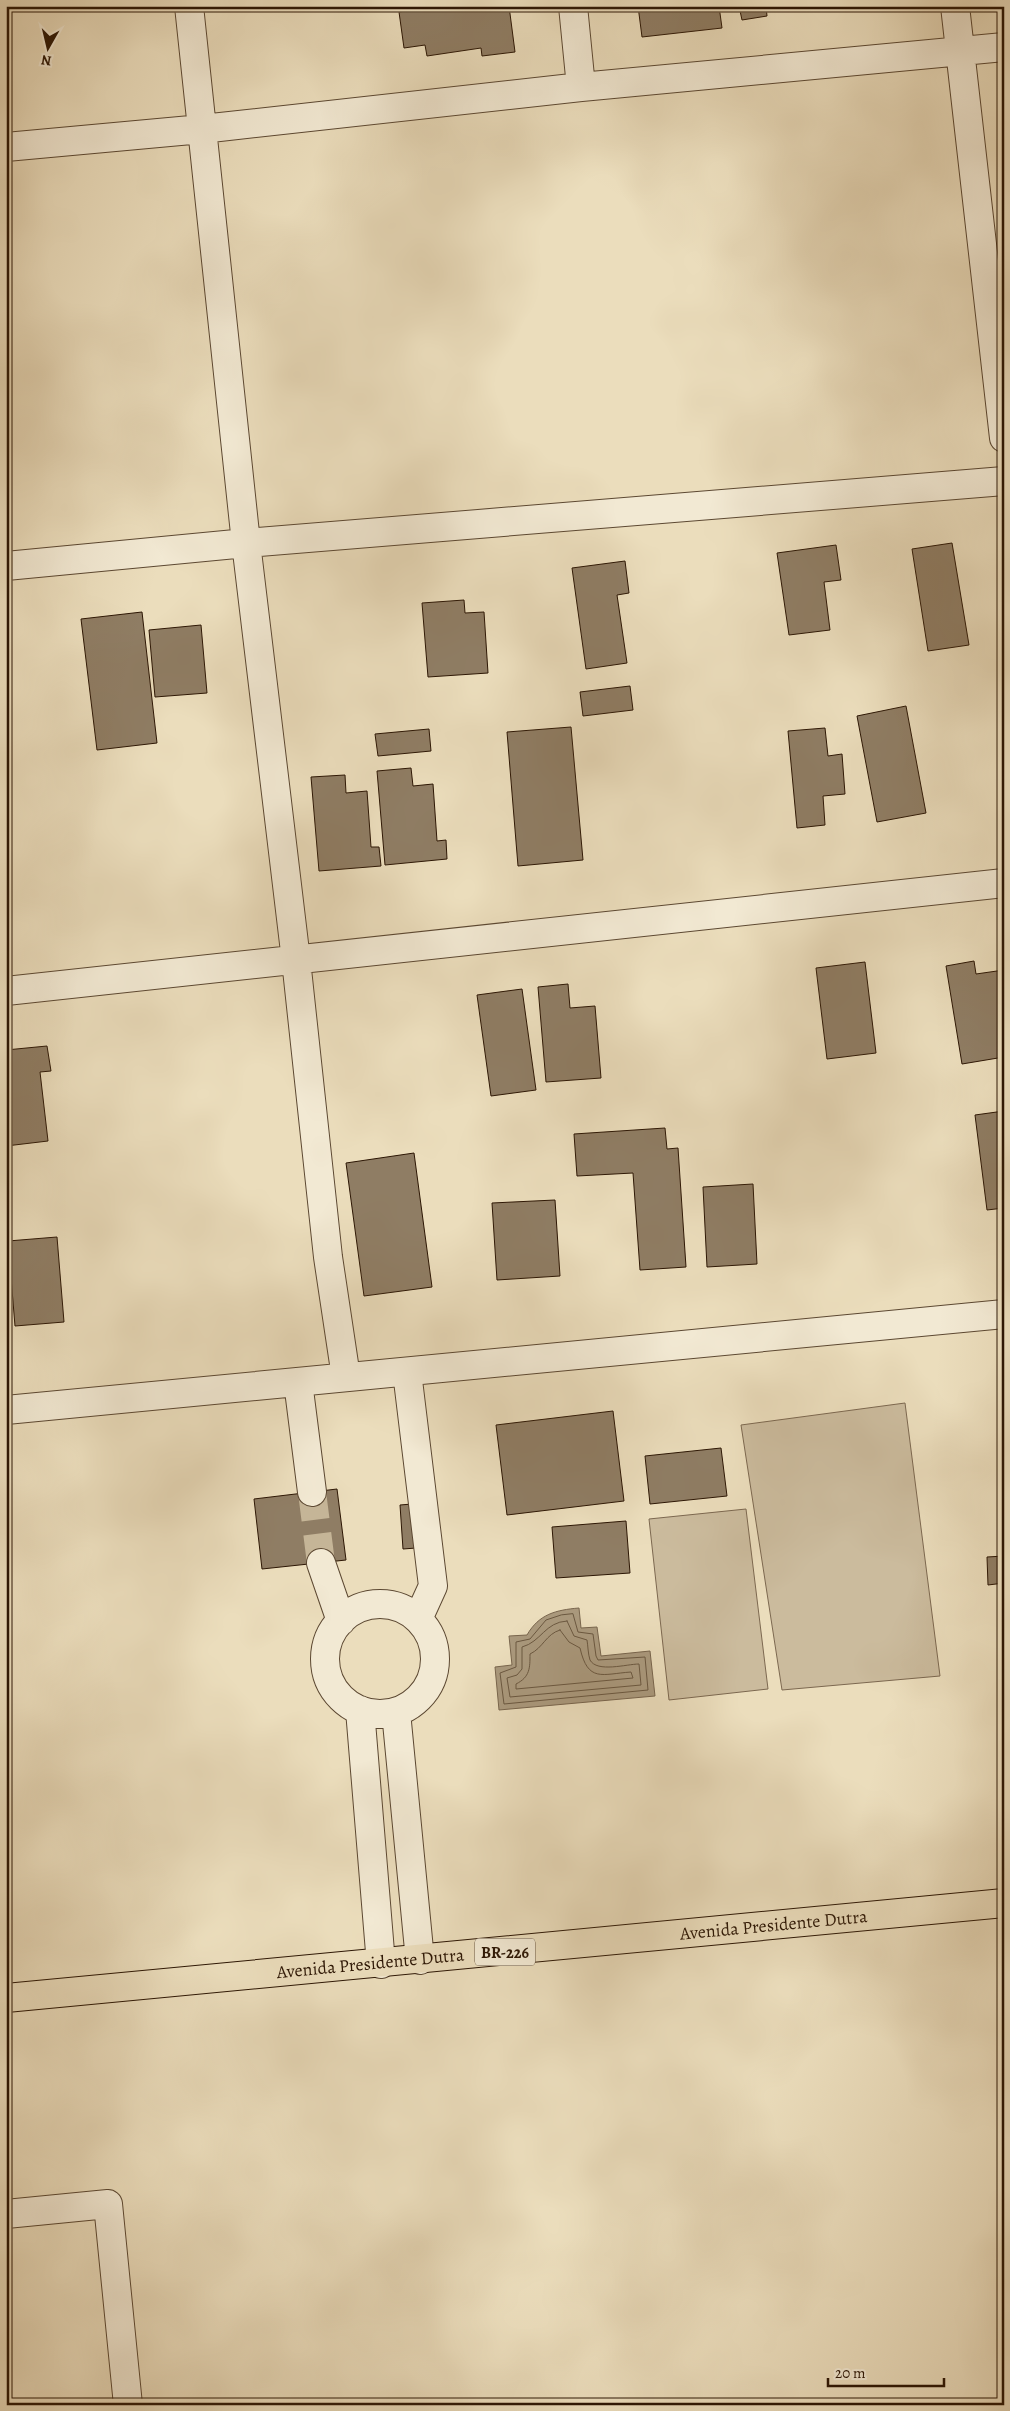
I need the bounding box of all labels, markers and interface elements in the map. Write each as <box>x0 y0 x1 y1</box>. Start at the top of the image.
north arrow <box>22 22 72 72</box>
text: N <box>40 50 53 70</box>
street label: Avenida Presidente Dutra <box>678 1904 869 1946</box>
road number: BR-226 <box>475 1938 535 1965</box>
street label: Avenida Presidente Dutra <box>275 1942 466 1984</box>
scale bar <box>828 2356 944 2388</box>
text: 20 m <box>835 2363 866 2383</box>

